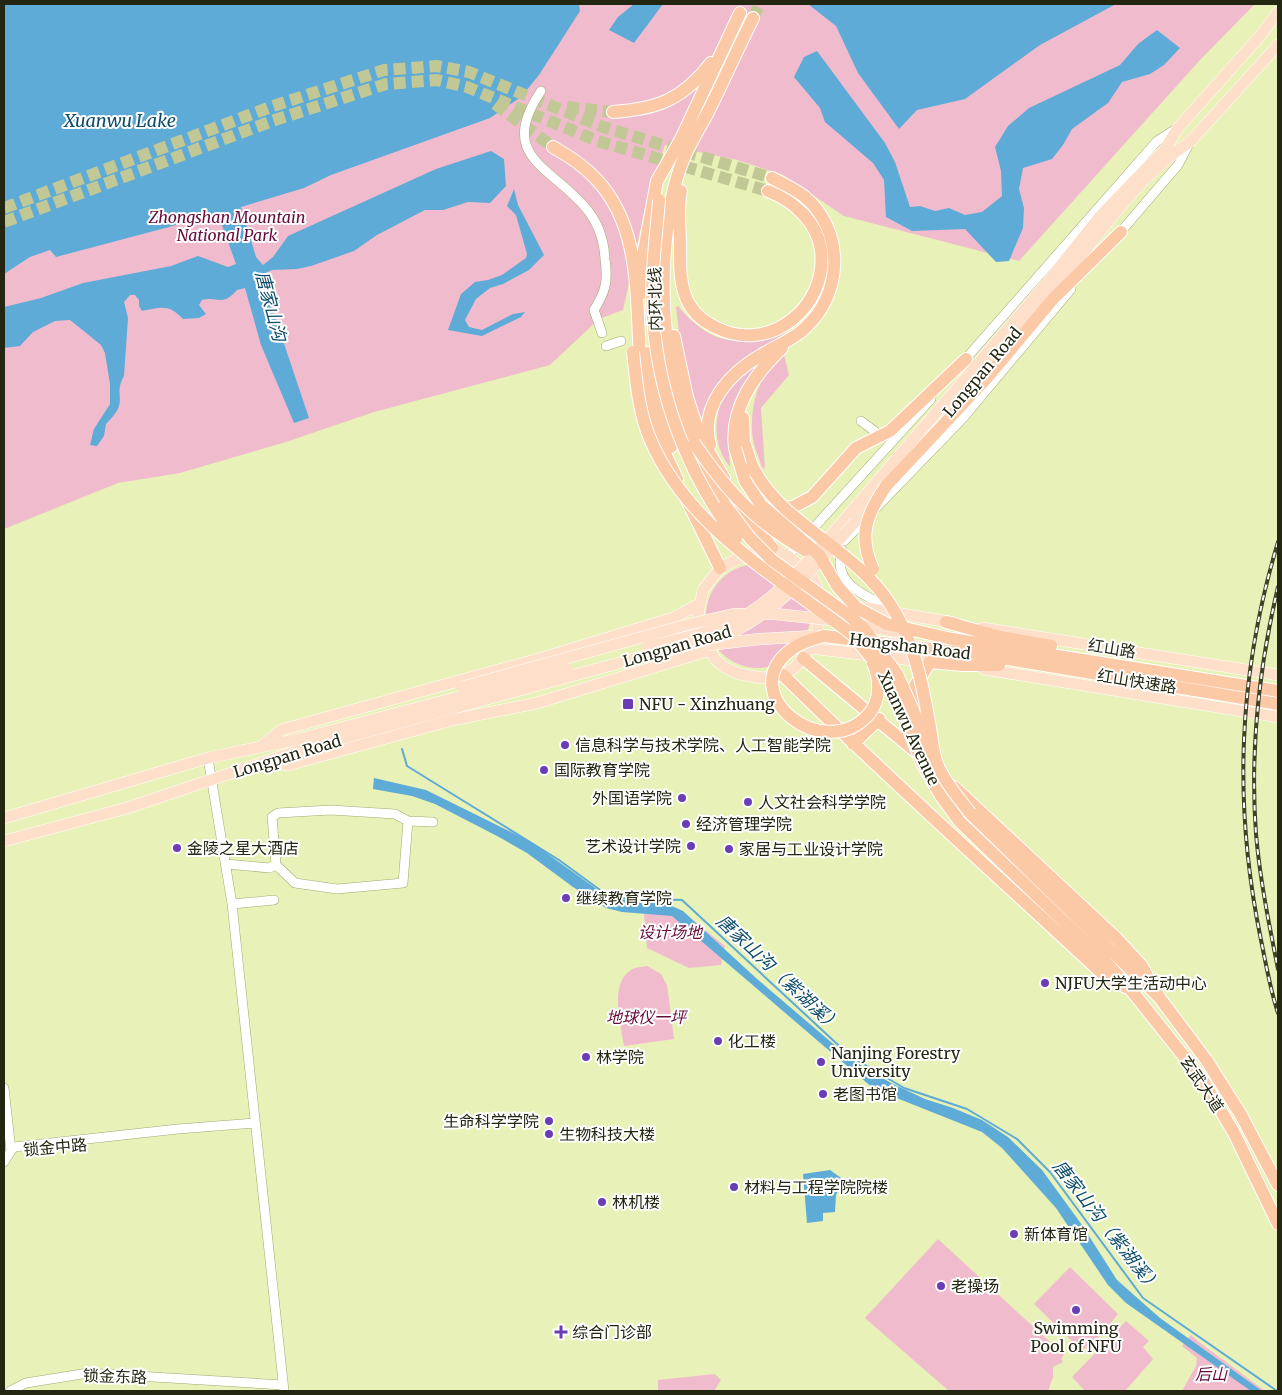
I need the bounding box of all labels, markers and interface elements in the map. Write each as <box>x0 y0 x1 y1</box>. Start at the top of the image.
water label: Xuanwu Lake <box>63 109 176 132</box>
park label: Zhongshan Mountain National Park <box>148 207 305 245</box>
street label: 内环北线 <box>644 267 666 331</box>
water label: 唐家山沟 <box>251 268 292 346</box>
street label: Longpan Road <box>938 323 1026 421</box>
street label: Longpan Road <box>621 621 734 671</box>
street label: Hongshan Road <box>848 629 972 663</box>
street label: 红山路 <box>1087 634 1137 662</box>
street label: 红山快速路 <box>1096 665 1178 697</box>
street label: Xuanwu Avenue <box>874 668 944 788</box>
place label: NFU - Xinzhuang <box>639 694 775 714</box>
marker: NFU - Xinzhuang <box>621 697 635 711</box>
street label: Longpan Road <box>231 730 344 782</box>
place label: 信息科学与技术学院、人工智能学院 <box>575 735 831 755</box>
marker: 信息科学与技术学院、人工智能学院 <box>559 739 571 751</box>
place label: 国际教育学院 <box>554 760 650 780</box>
marker: 国际教育学院 <box>538 764 550 776</box>
place label: 外国语学院 <box>592 788 672 808</box>
marker: 外国语学院 <box>676 792 688 804</box>
place label: 人文社会科学学院 <box>758 792 886 812</box>
marker: 人文社会科学学院 <box>742 796 754 808</box>
place label: 经济管理学院 <box>696 814 792 834</box>
marker: 经济管理学院 <box>680 818 692 830</box>
place label: 艺术设计学院 <box>585 836 681 856</box>
place label: 金陵之星大酒店 <box>187 838 299 858</box>
place label: 家居与工业设计学院 <box>739 839 883 859</box>
marker: 艺术设计学院 <box>685 840 697 852</box>
marker: 金陵之星大酒店 <box>171 842 183 854</box>
marker: 家居与工业设计学院 <box>723 843 735 855</box>
place label: 继续教育学院 <box>576 888 672 908</box>
marker: 继续教育学院 <box>560 892 572 904</box>
water label: 唐家山沟（紫湖溪） <box>712 909 846 1037</box>
park label: 设计场地 <box>638 922 704 942</box>
place label: NJFU大学生活动中心 <box>1055 973 1207 993</box>
marker: NJFU大学生活动中心 <box>1039 977 1051 989</box>
park label: 地球仪一坪 <box>606 1007 689 1027</box>
place label: 化工楼 <box>728 1031 776 1051</box>
marker: 化工楼 <box>712 1035 724 1047</box>
place label: Nanjing Forestry University <box>831 1043 961 1081</box>
place label: 林学院 <box>596 1047 644 1067</box>
marker: 林学院 <box>580 1051 592 1063</box>
street label: 玄武大道 <box>1176 1052 1228 1116</box>
marker: Nanjing Forestry University <box>815 1056 827 1068</box>
place label: 老图书馆 <box>833 1084 897 1104</box>
marker: 老图书馆 <box>817 1088 829 1100</box>
place label: 生命科学学院 <box>443 1111 539 1131</box>
marker: 生命科学学院 <box>543 1115 555 1127</box>
place label: 生物科技大楼 <box>559 1124 655 1144</box>
marker: 生物科技大楼 <box>543 1128 555 1140</box>
street label: 锁金中路 <box>22 1134 88 1160</box>
water label: 唐家山沟（紫湖溪） <box>1048 1155 1166 1297</box>
place label: 材料与工程学院院楼 <box>744 1177 888 1197</box>
marker: 材料与工程学院院楼 <box>728 1181 740 1193</box>
place label: 林机楼 <box>612 1192 660 1212</box>
marker: 林机楼 <box>596 1196 608 1208</box>
place label: 新体育馆 <box>1024 1224 1088 1244</box>
marker: 新体育馆 <box>1008 1228 1020 1240</box>
place label: 老操场 <box>951 1276 999 1296</box>
marker: 老操场 <box>935 1280 947 1292</box>
marker: Swimming Pool of NFU <box>1070 1304 1082 1316</box>
place label: Swimming Pool of NFU <box>1030 1318 1122 1356</box>
place label: 综合门诊部 <box>572 1322 652 1342</box>
marker: 综合门诊部 <box>554 1325 568 1339</box>
park label: 后山 <box>1195 1364 1228 1384</box>
street label: 锁金东路 <box>83 1365 147 1387</box>

